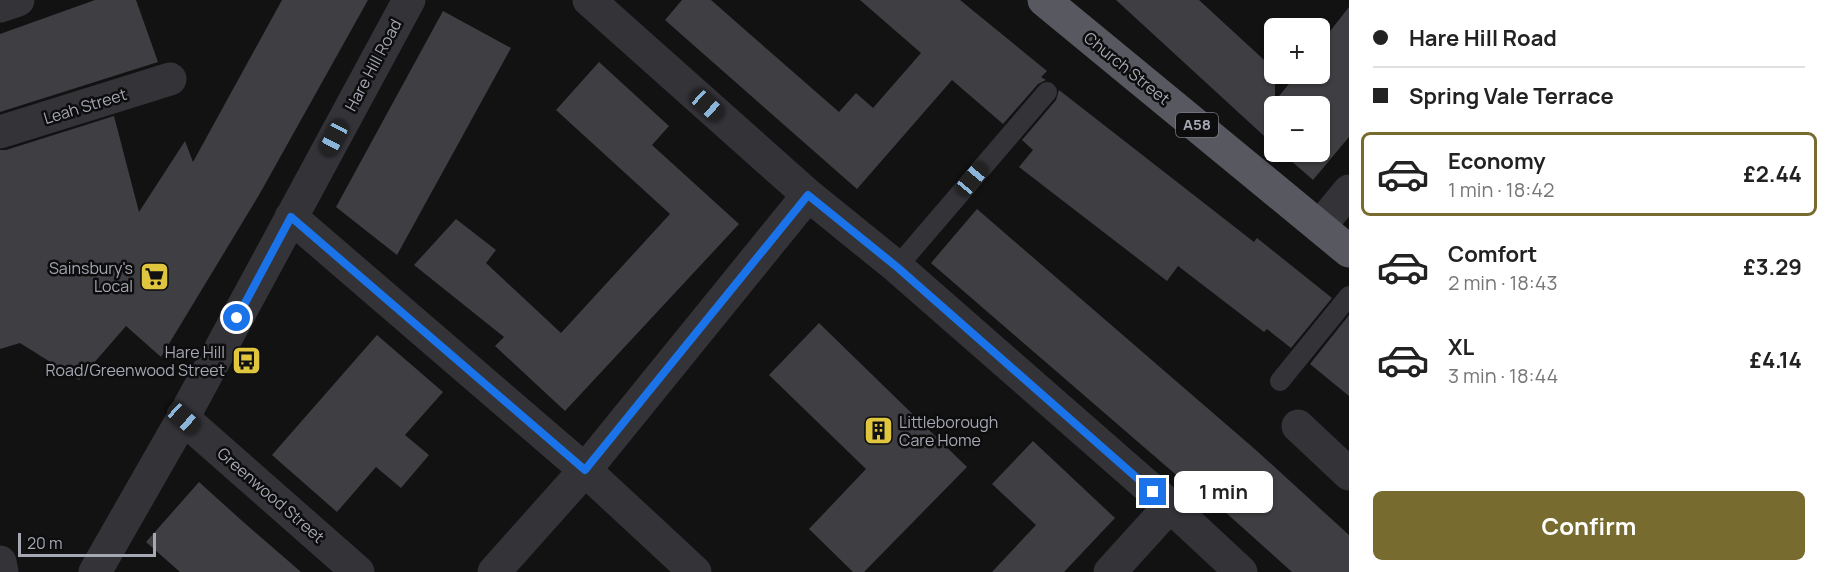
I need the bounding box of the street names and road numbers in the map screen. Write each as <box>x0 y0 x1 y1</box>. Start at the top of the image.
street label: Hare Hill Road <box>340 15 406 115</box>
street label: Church Street <box>1079 27 1175 109</box>
street label: Leah Street <box>41 83 129 129</box>
road number: A58 <box>1176 113 1218 137</box>
street label: Greenwood Street <box>213 442 329 548</box>

